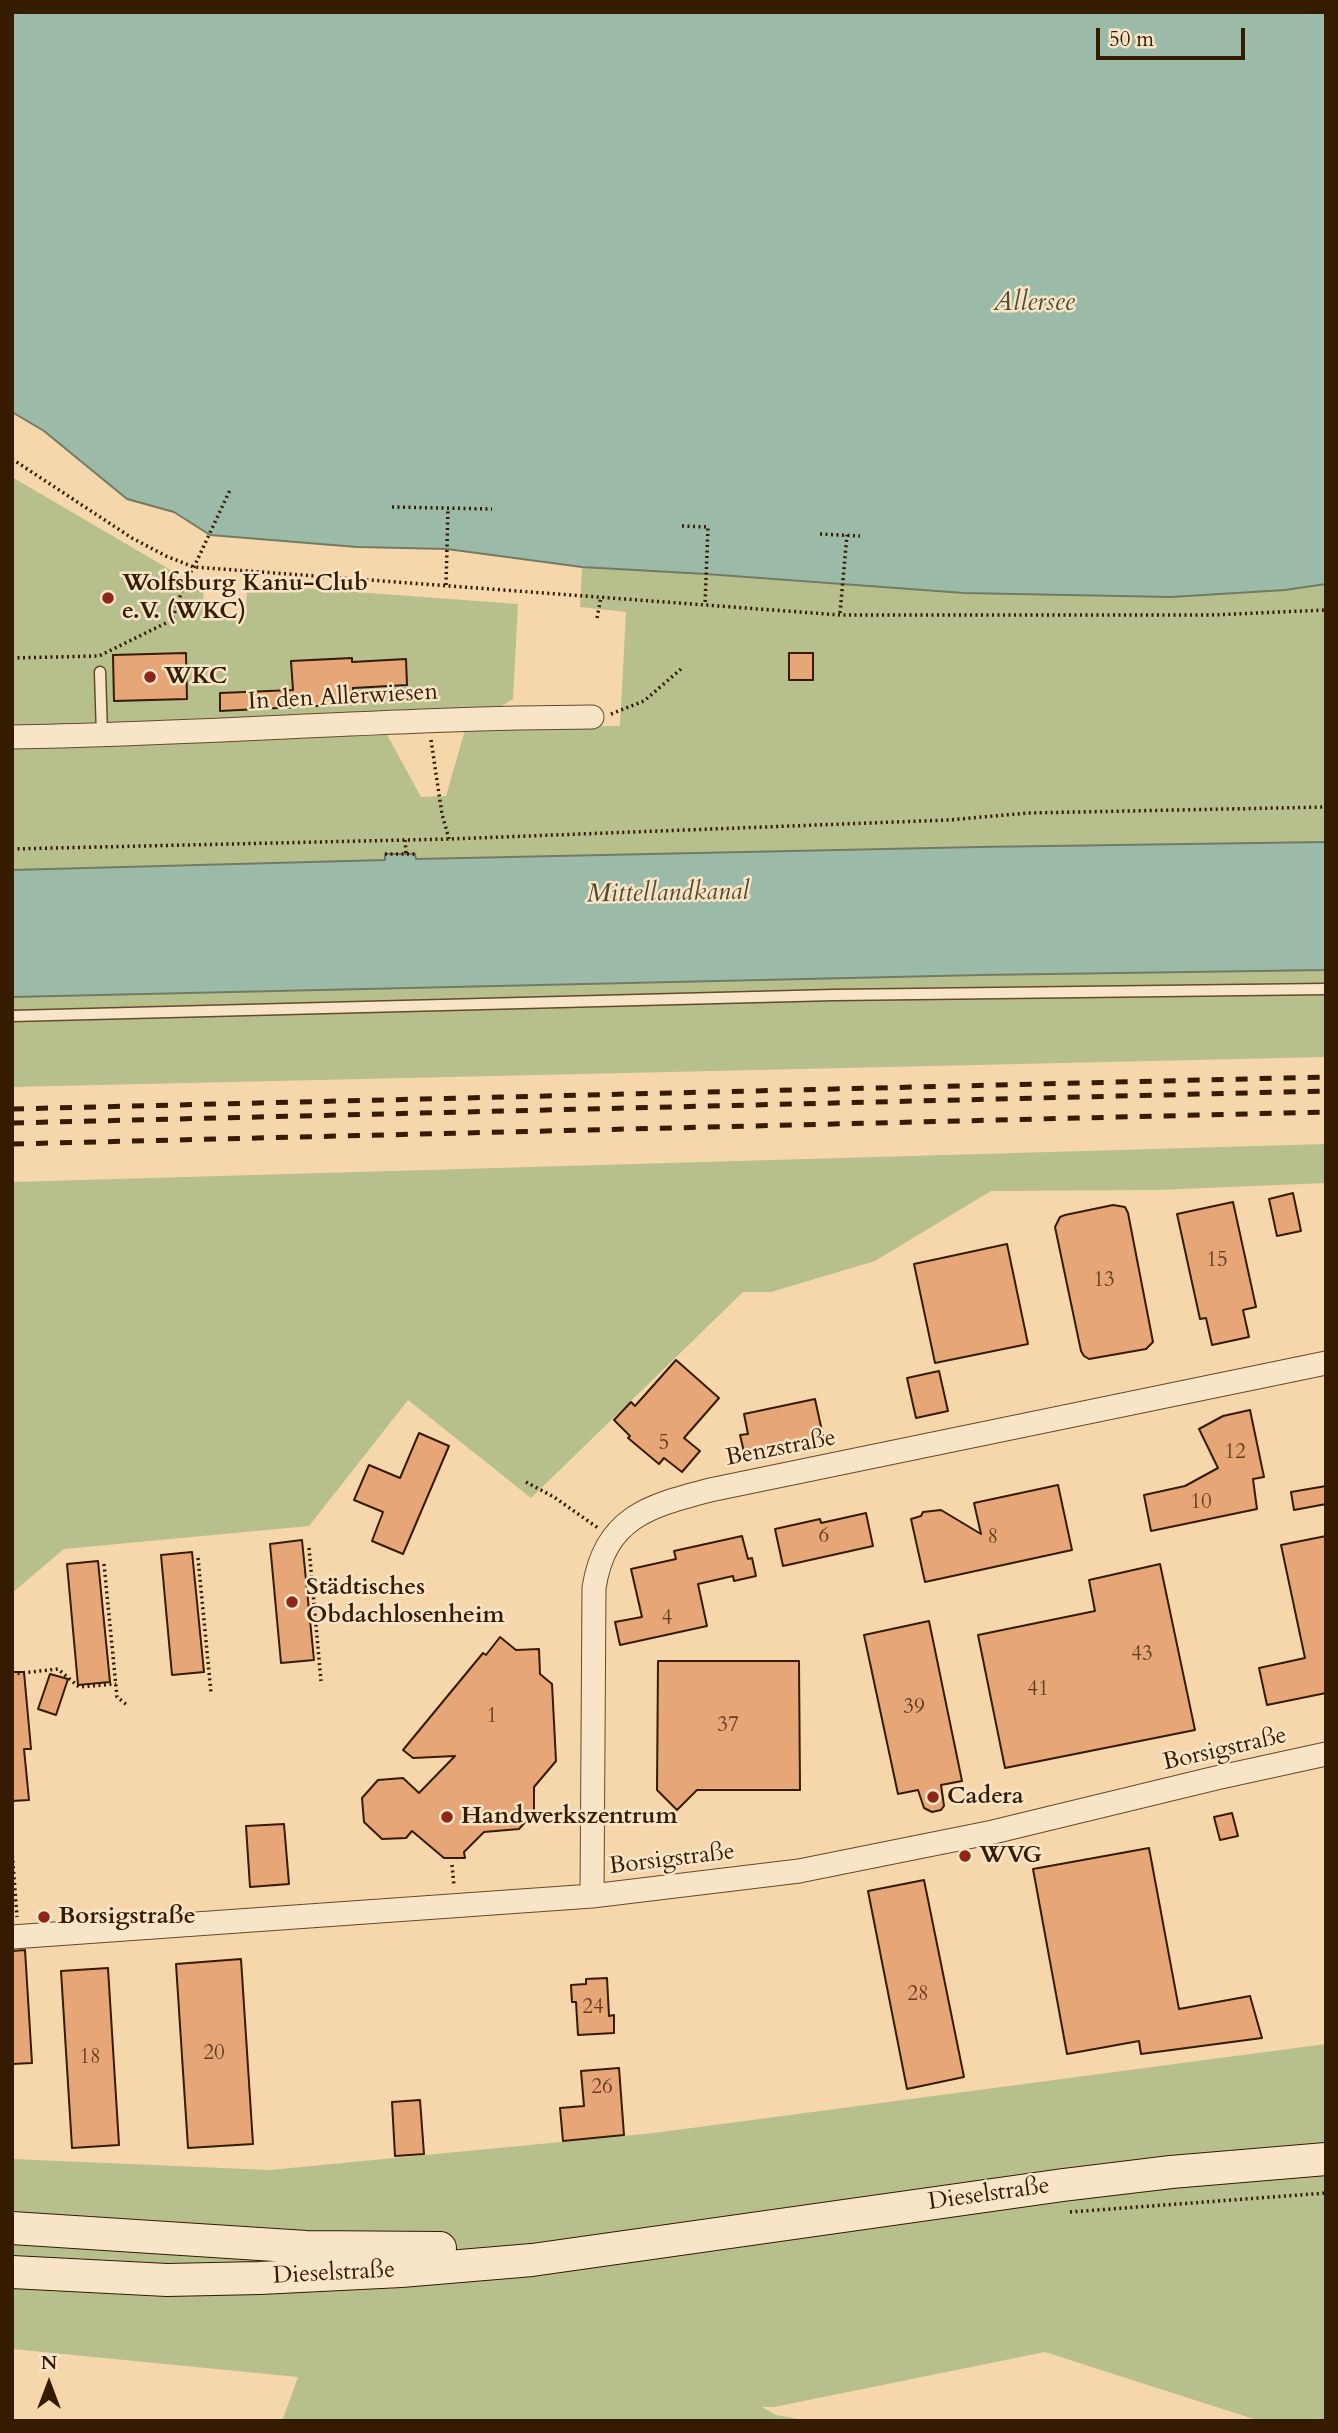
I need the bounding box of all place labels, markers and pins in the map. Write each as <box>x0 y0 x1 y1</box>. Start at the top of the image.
place label: Wolfsburg Kanu-Club e.V. (WKC) <box>122 570 368 626</box>
marker: Wolfsburg Kanu-Club e.V. (WKC) <box>100 590 116 606</box>
place label: WKC <box>164 663 227 691</box>
marker: WKC <box>142 669 158 685</box>
place label: Städtisches Obdachlosenheim <box>306 1574 505 1630</box>
marker: Städtisches Obdachlosenheim <box>284 1594 300 1610</box>
place label: Cadera <box>947 1783 1024 1811</box>
marker: Cadera <box>925 1789 941 1805</box>
place label: Handwerkszentrum <box>461 1803 678 1831</box>
marker: Handwerkszentrum <box>439 1809 455 1825</box>
place label: WVG <box>979 1842 1042 1870</box>
marker: WVG <box>957 1848 973 1864</box>
place label: Borsigstraße <box>58 1903 196 1931</box>
marker: Borsigstraße <box>36 1909 52 1925</box>

